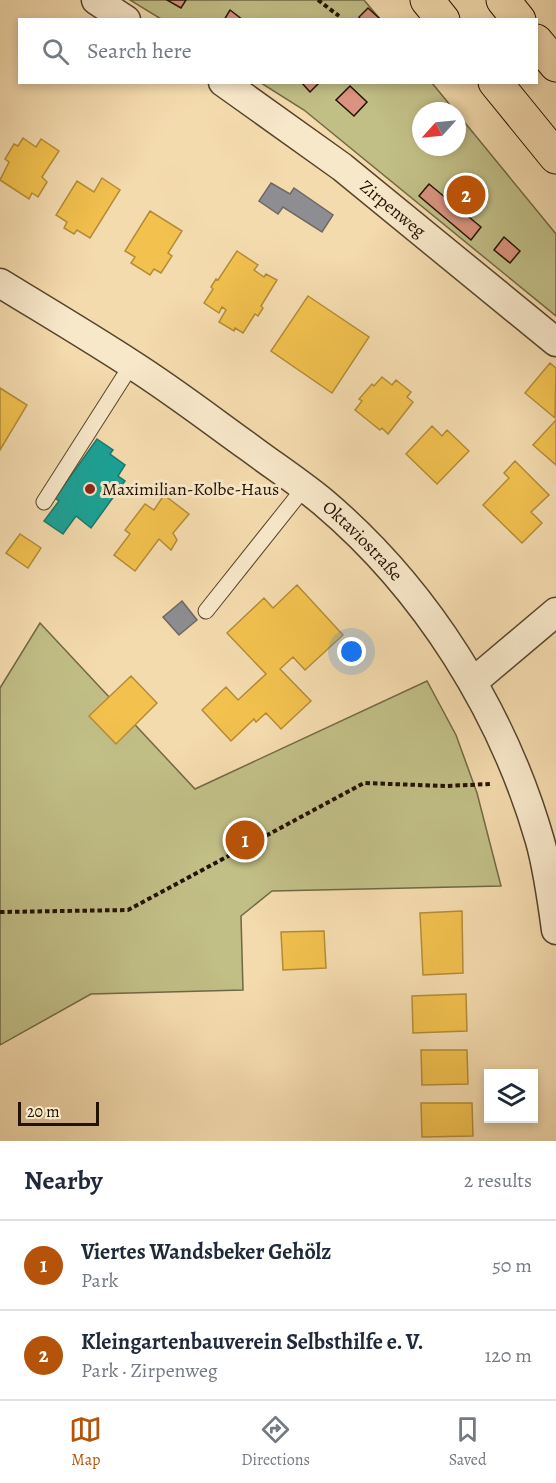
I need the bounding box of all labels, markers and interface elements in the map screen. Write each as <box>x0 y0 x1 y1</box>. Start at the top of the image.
search box <box>18 18 538 84</box>
icon: search <box>39 35 72 68</box>
text: Search here <box>87 36 192 66</box>
north arrow <box>412 102 466 156</box>
pin: 2 <box>446 172 486 218</box>
street label: Zirpenweg <box>355 174 431 243</box>
place label: Maximilian-Kolbe-Haus <box>102 477 279 501</box>
marker: Maximilian-Kolbe-Haus <box>83 482 97 496</box>
street label: Oktaviostraße <box>318 495 408 586</box>
your location <box>337 637 366 666</box>
pin: 1 <box>226 818 264 862</box>
map controls <box>484 1069 538 1123</box>
button: layers <box>484 1069 538 1123</box>
scale bar <box>18 1099 99 1126</box>
text: 20 m <box>27 1101 60 1123</box>
text: Nearby <box>24 1163 103 1198</box>
text: 2 results <box>464 1167 532 1194</box>
text: Viertes Wandsbeker Gehölz <box>81 1237 331 1267</box>
text: 1 <box>40 1252 47 1279</box>
text: 50 m <box>492 1252 532 1279</box>
text: Park <box>81 1267 119 1294</box>
text: Kleingartenbauverein Selbsthilfe e. V. <box>81 1327 424 1357</box>
text: 2 <box>39 1342 48 1369</box>
text: 120 m <box>484 1342 532 1369</box>
text: Park · Zirpenweg <box>81 1357 218 1384</box>
tab: Map <box>69 1413 102 1471</box>
tab: Directions <box>241 1413 310 1471</box>
tab: Saved <box>449 1413 487 1471</box>

